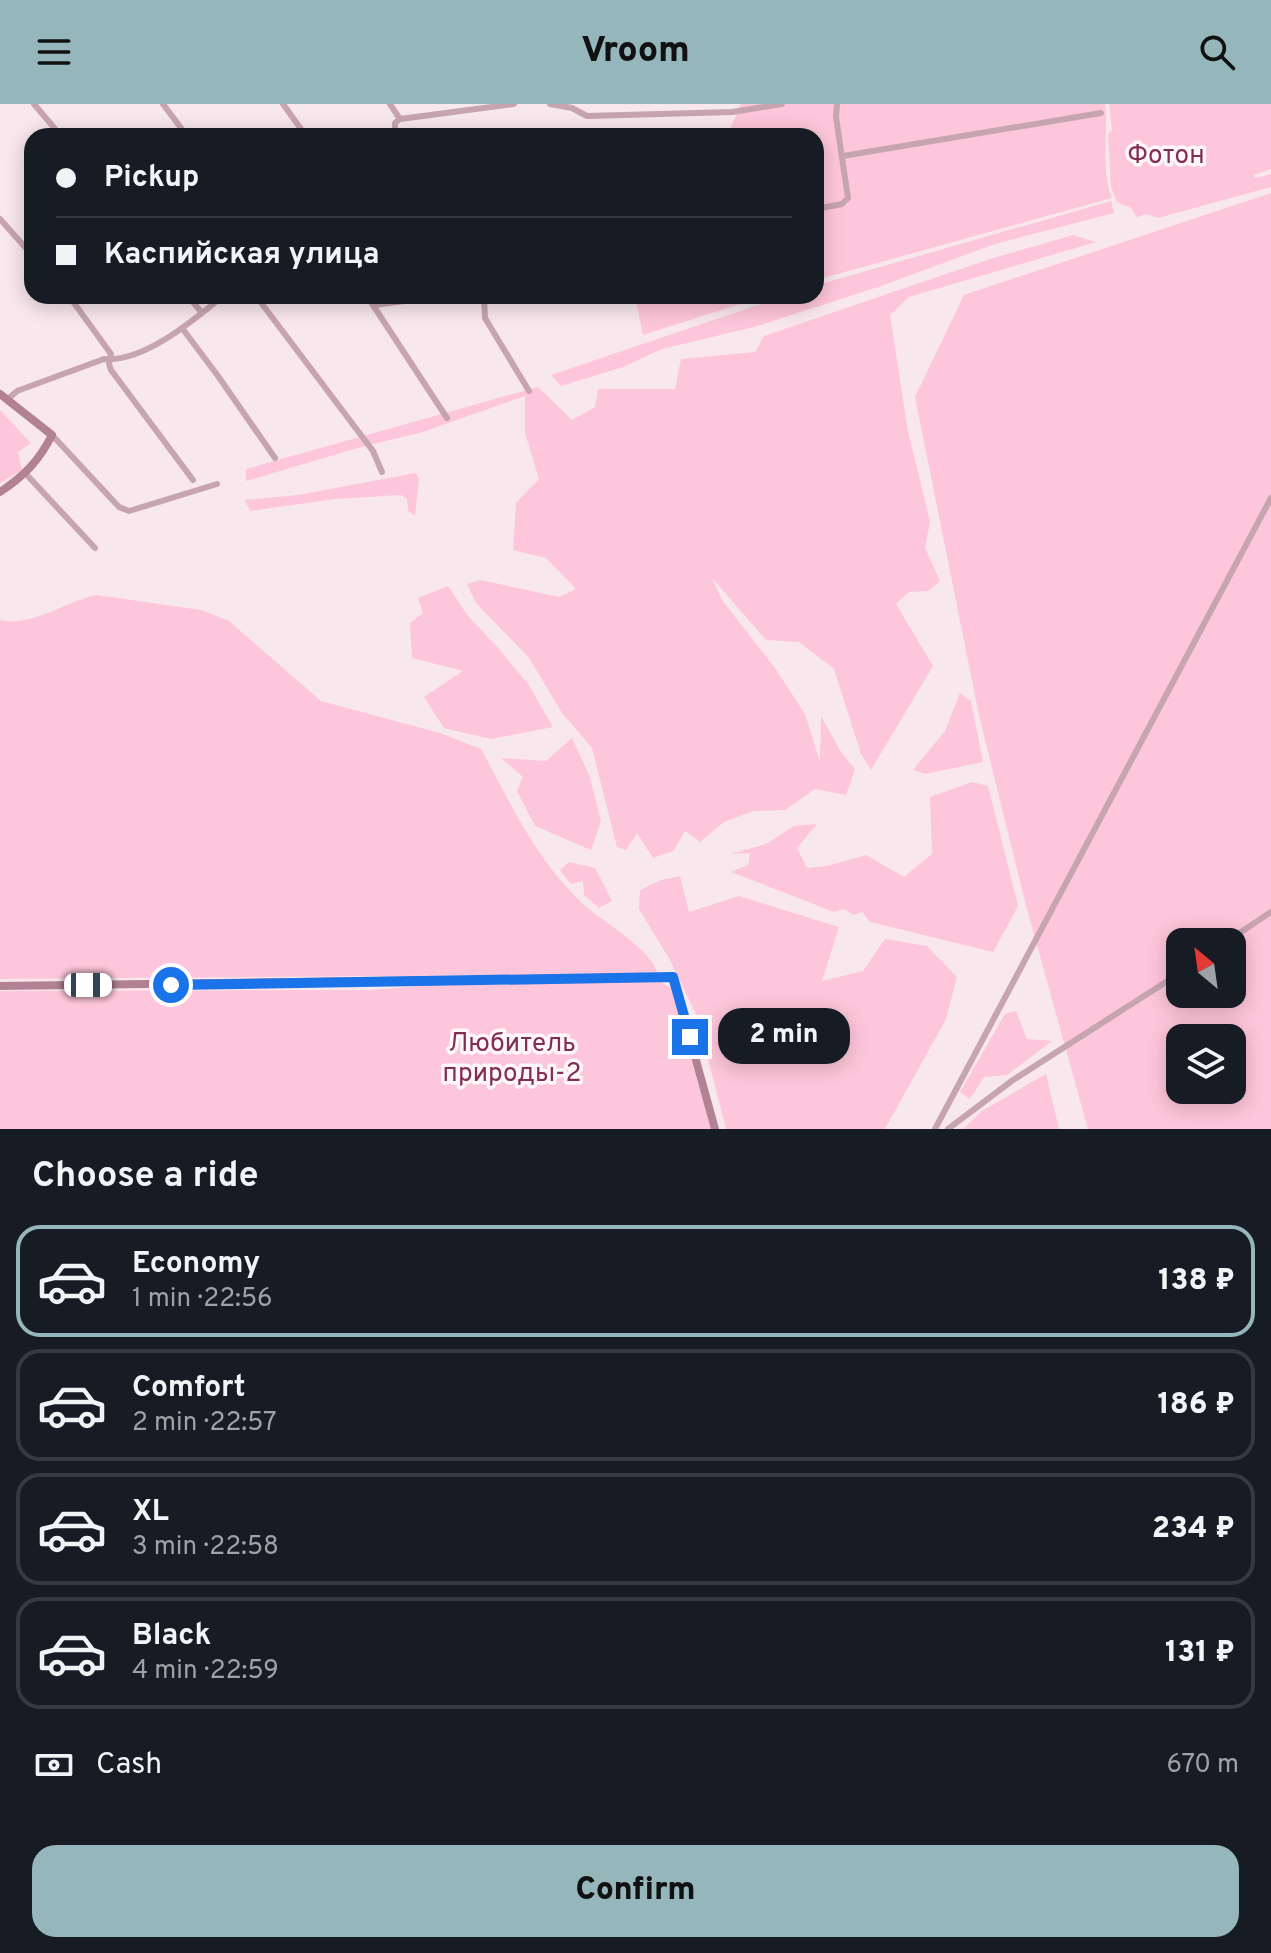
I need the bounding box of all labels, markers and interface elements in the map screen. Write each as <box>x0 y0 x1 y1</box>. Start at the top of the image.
text: Vroom <box>581 29 690 75</box>
icon: menu <box>32 30 76 74</box>
icon: search <box>1195 30 1239 74</box>
park label: Фотон <box>1127 140 1205 173</box>
text: Pickup <box>104 160 199 197</box>
text: Каспийская улица <box>104 237 380 274</box>
north arrow <box>1166 928 1246 1008</box>
map controls <box>1166 928 1246 1104</box>
route start <box>153 967 189 1003</box>
car <box>64 973 112 997</box>
callout: 2 min <box>718 1009 850 1065</box>
route end <box>672 1019 708 1055</box>
text: 2 min <box>750 1019 818 1052</box>
button: layers <box>1166 1024 1246 1104</box>
park label: Любитель природы-2 <box>443 1028 581 1091</box>
text: Choose a ride <box>32 1154 258 1200</box>
icon: car <box>36 1245 108 1317</box>
text: Economy <box>132 1246 260 1283</box>
text: 138 ₽ <box>1158 1263 1235 1300</box>
text: 1 min · 22:56 <box>132 1283 273 1316</box>
icon: car <box>36 1369 108 1441</box>
text: Comfort <box>132 1370 245 1407</box>
text: 186 ₽ <box>1158 1387 1235 1424</box>
text: 2 min · 22:57 <box>132 1407 277 1440</box>
icon: car <box>36 1493 108 1565</box>
text: XL <box>132 1494 169 1531</box>
text: 234 ₽ <box>1152 1511 1235 1548</box>
text: 3 min · 22:58 <box>132 1531 279 1564</box>
icon: car <box>36 1617 108 1689</box>
text: Black <box>132 1618 211 1655</box>
text: 131 ₽ <box>1165 1635 1235 1672</box>
text: 4 min · 22:59 <box>132 1655 279 1688</box>
icon: cash <box>32 1743 76 1787</box>
text: Cash <box>96 1747 162 1784</box>
text: 670 m <box>1166 1749 1239 1782</box>
button: Confirm <box>32 1845 1239 1937</box>

